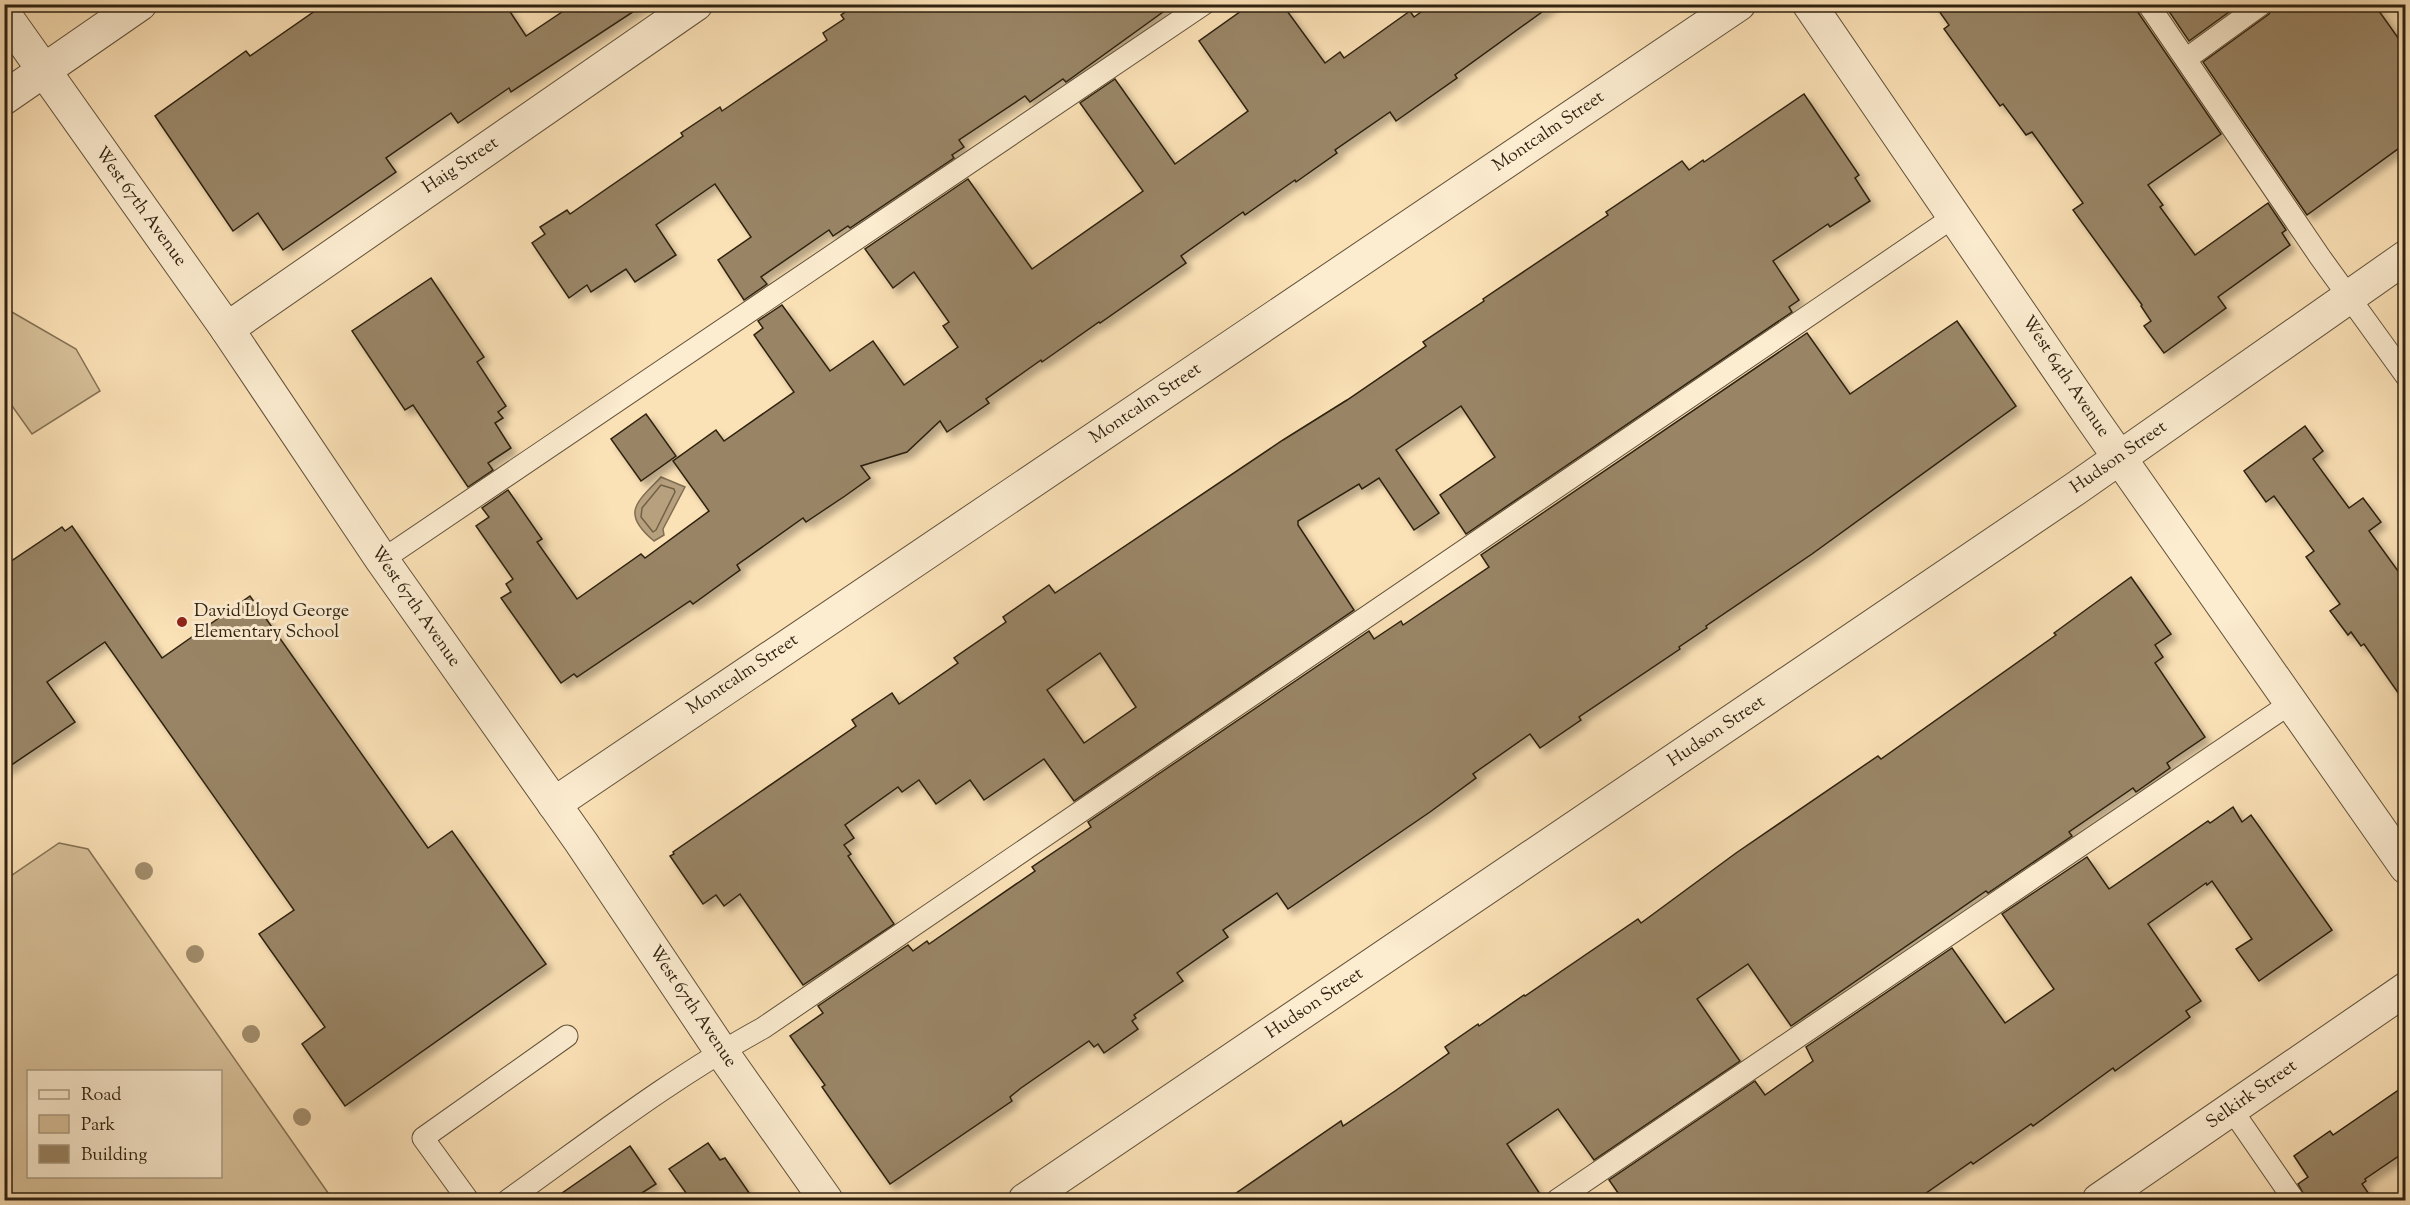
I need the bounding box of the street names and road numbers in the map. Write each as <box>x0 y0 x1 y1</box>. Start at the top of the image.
street label: Montcalm Street <box>1488 85 1610 179</box>
street label: Haig Street <box>418 131 504 201</box>
street label: West 67th Avenue <box>88 142 192 272</box>
street label: West 64th Avenue <box>2015 311 2115 443</box>
street label: Montcalm Street <box>1085 357 1207 451</box>
street label: Hudson Street <box>2065 415 2173 501</box>
street label: West 67th Avenue <box>364 541 466 673</box>
street label: Montcalm Street <box>682 628 804 722</box>
street label: Hudson Street <box>1663 690 1771 774</box>
street label: West 67th Avenue <box>641 941 743 1073</box>
street label: Hudson Street <box>1261 962 1369 1046</box>
street label: Selkirk Street <box>2201 1054 2303 1136</box>

